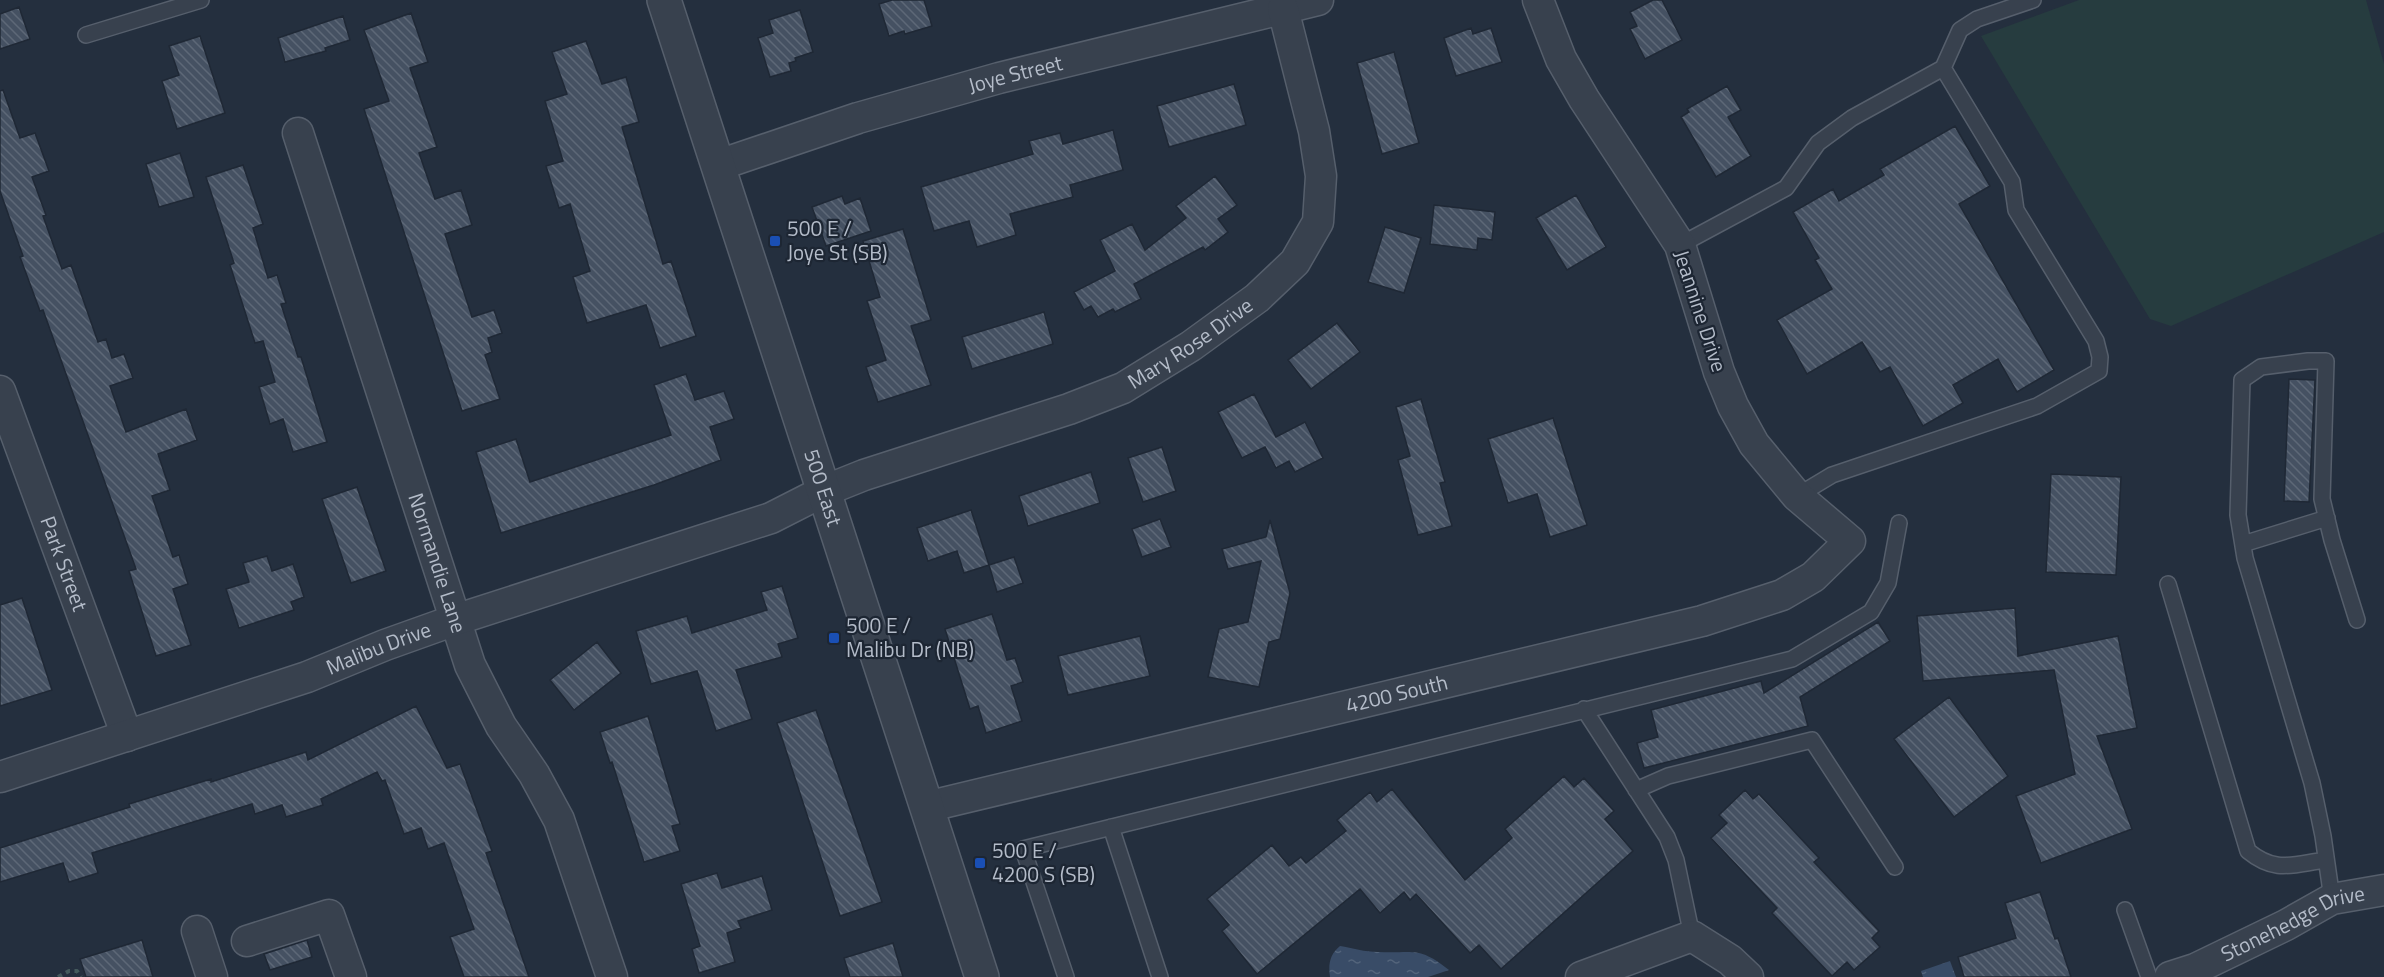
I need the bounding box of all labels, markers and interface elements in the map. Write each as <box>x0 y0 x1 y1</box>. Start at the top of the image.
street label: Joye Street <box>964 46 1066 101</box>
place label: 500 E / Joye St (SB) <box>787 212 888 268</box>
marker: 500 E / Joye St (SB) <box>768 234 782 248</box>
street label: Jeannine Drive <box>1666 246 1736 376</box>
street label: Mary Rose Drive <box>1121 289 1259 397</box>
street label: 500 East <box>796 445 851 531</box>
street label: Normandie Lane <box>400 489 476 637</box>
street label: Park Street <box>32 511 97 616</box>
place label: 500 E / Malibu Dr (NB) <box>846 609 974 665</box>
street label: Malibu Drive <box>321 613 435 683</box>
marker: 500 E / Malibu Dr (NB) <box>827 631 841 645</box>
street label: 4200 South <box>1342 666 1451 721</box>
place label: 500 E / 4200 S (SB) <box>992 834 1095 890</box>
marker: 500 E / 4200 S (SB) <box>973 856 987 870</box>
street label: Stonehedge Drive <box>2215 877 2367 969</box>

